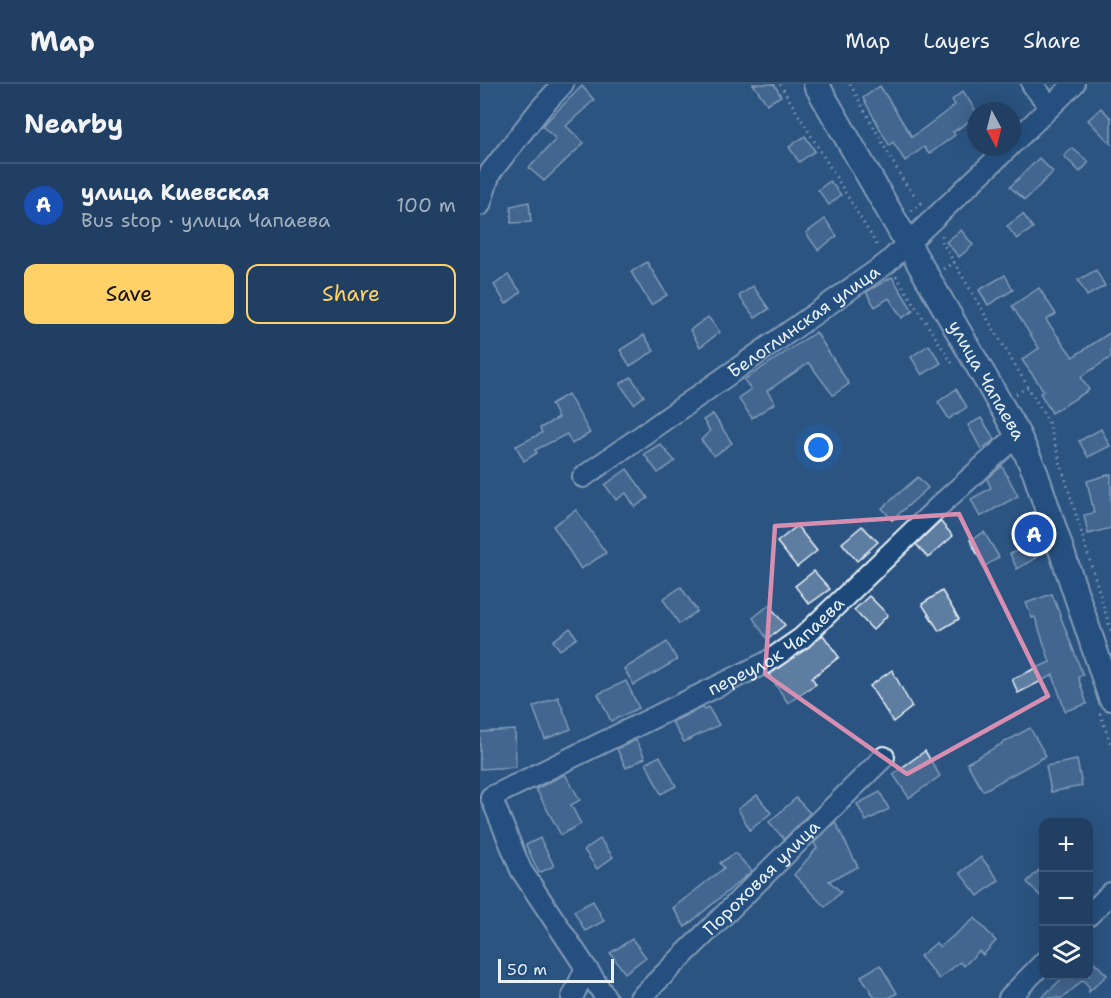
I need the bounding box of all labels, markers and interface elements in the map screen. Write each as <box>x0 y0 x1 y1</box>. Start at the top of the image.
text: Map <box>30 22 95 60</box>
text: Map <box>845 27 890 55</box>
text: Layers <box>923 27 990 55</box>
text: Share <box>1023 27 1081 55</box>
north arrow <box>967 102 1021 156</box>
text: Nearby <box>24 106 123 141</box>
text: улица Киевская <box>81 178 269 207</box>
text: A <box>36 192 51 218</box>
text: 100 m <box>396 192 456 218</box>
text: Bus stop · улица Чапаева <box>81 207 331 233</box>
street label: Белоглинская улица <box>723 260 885 384</box>
button: Save <box>24 264 234 324</box>
button: Share <box>246 264 456 324</box>
street label: улица Чапаева <box>943 316 1031 445</box>
your location <box>804 433 833 462</box>
pin: A <box>1014 512 1054 556</box>
street label: переулок Чапаева <box>704 592 850 701</box>
street label: Пороховая улица <box>698 815 825 941</box>
map controls <box>1039 818 1093 980</box>
button: + <box>1039 818 1093 872</box>
button: − <box>1039 872 1093 926</box>
button: layers <box>1039 926 1093 980</box>
scale bar <box>498 956 614 984</box>
text: 50 m <box>507 959 547 980</box>

